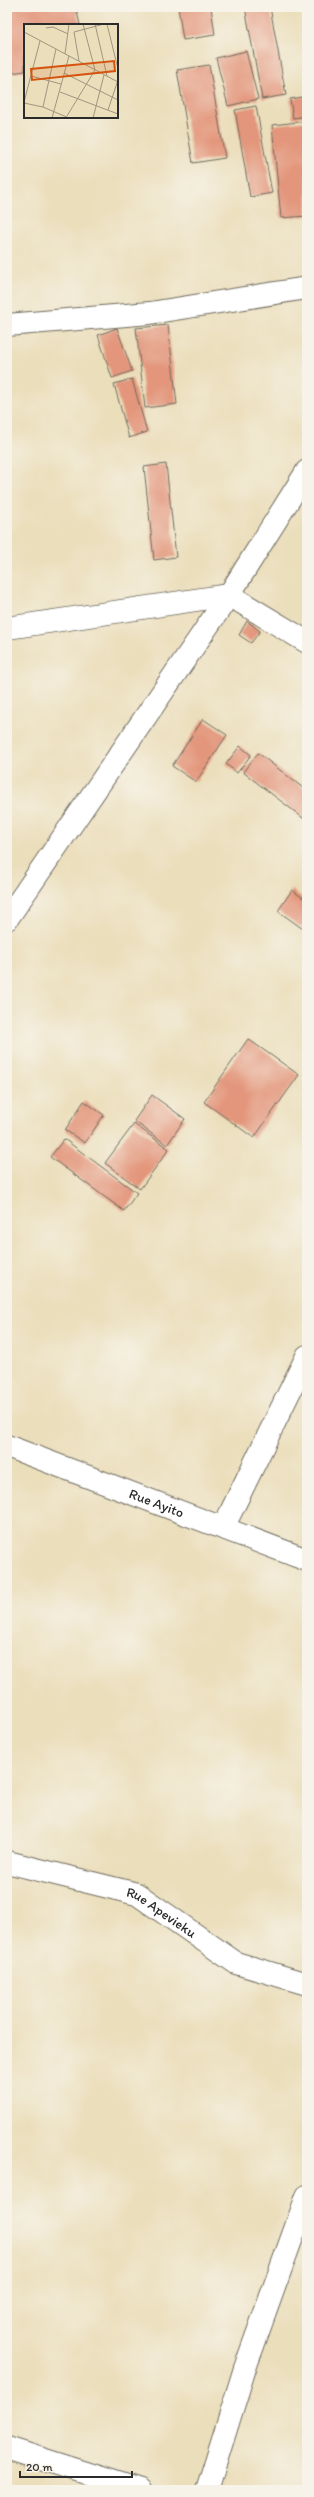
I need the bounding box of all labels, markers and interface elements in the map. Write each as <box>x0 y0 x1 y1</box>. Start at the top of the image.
inset map <box>24 24 118 118</box>
street label: Rue Ayito <box>127 1485 186 1521</box>
street label: Rue Apevieku <box>125 1883 200 1941</box>
scale bar <box>20 2453 132 2479</box>
text: 20 m <box>26 2460 53 2474</box>

